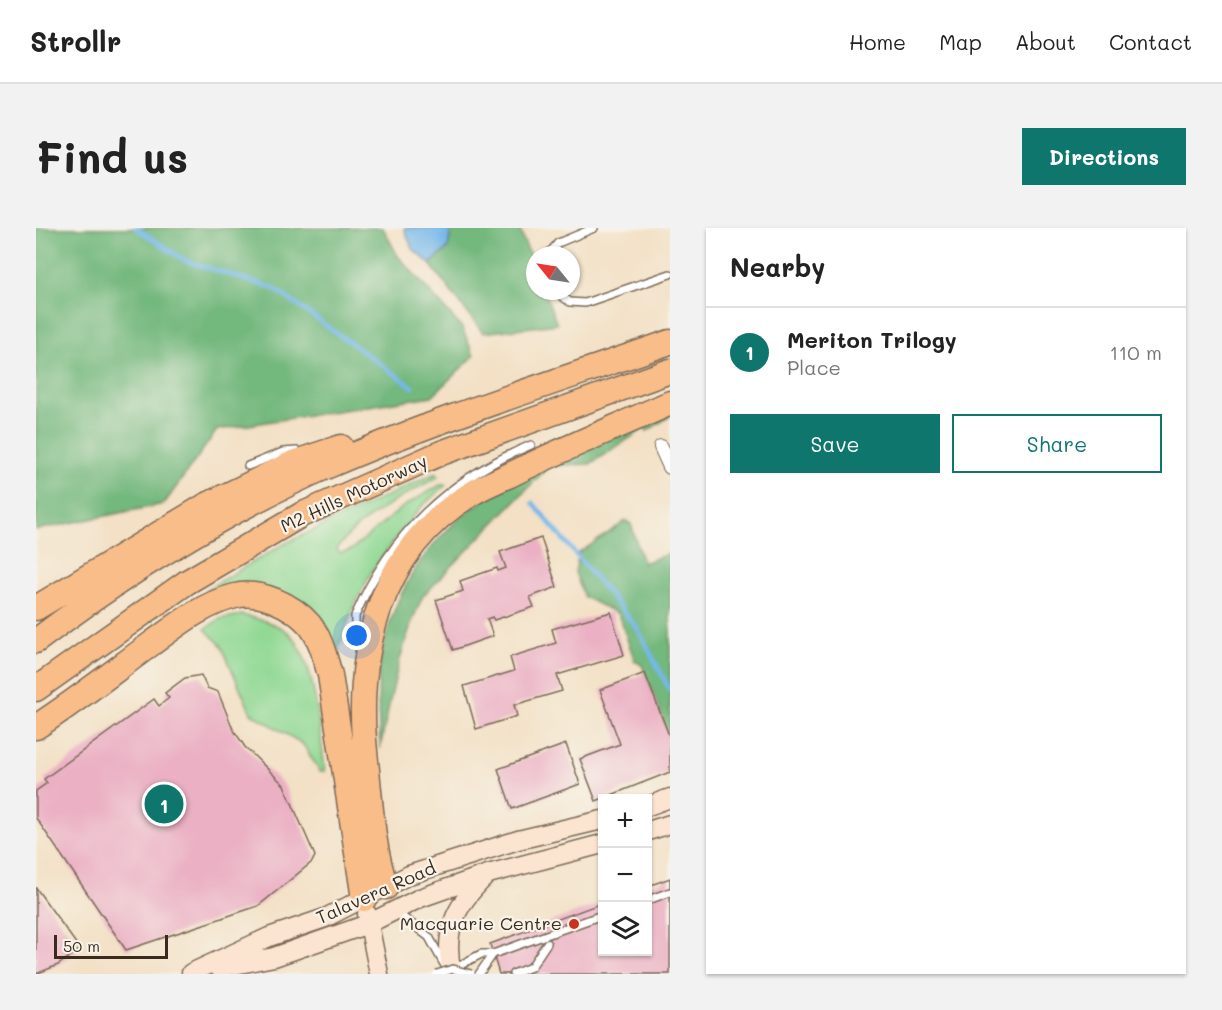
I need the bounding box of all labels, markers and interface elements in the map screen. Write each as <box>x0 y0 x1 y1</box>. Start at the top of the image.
text: Strollr <box>30 23 121 59</box>
text: Home <box>849 28 906 55</box>
text: Map <box>939 28 982 55</box>
text: About <box>1015 28 1076 55</box>
text: Contact <box>1109 28 1192 55</box>
button: Directions <box>1022 128 1186 185</box>
text: Find us <box>36 129 188 184</box>
north arrow <box>526 246 580 300</box>
text: Nearby <box>730 250 825 284</box>
text: Meriton Trilogy <box>787 325 957 354</box>
text: 1 <box>745 339 754 365</box>
text: 110 m <box>1109 339 1162 365</box>
text: Place <box>787 354 841 380</box>
button: Save <box>730 414 940 473</box>
button: Share <box>952 414 1162 473</box>
street label: M2 Hills Motorway <box>276 449 431 538</box>
your location <box>342 621 371 650</box>
pin: 1 <box>144 782 184 826</box>
map controls <box>598 794 652 956</box>
button: + <box>598 794 652 848</box>
button: − <box>598 848 652 902</box>
street label: Talavera Road <box>312 855 439 929</box>
button: layers <box>598 902 652 956</box>
place label: Macquarie Centre <box>400 911 562 935</box>
marker: Macquarie Centre <box>567 917 581 931</box>
scale bar <box>54 932 168 960</box>
text: 50 m <box>63 935 100 956</box>

